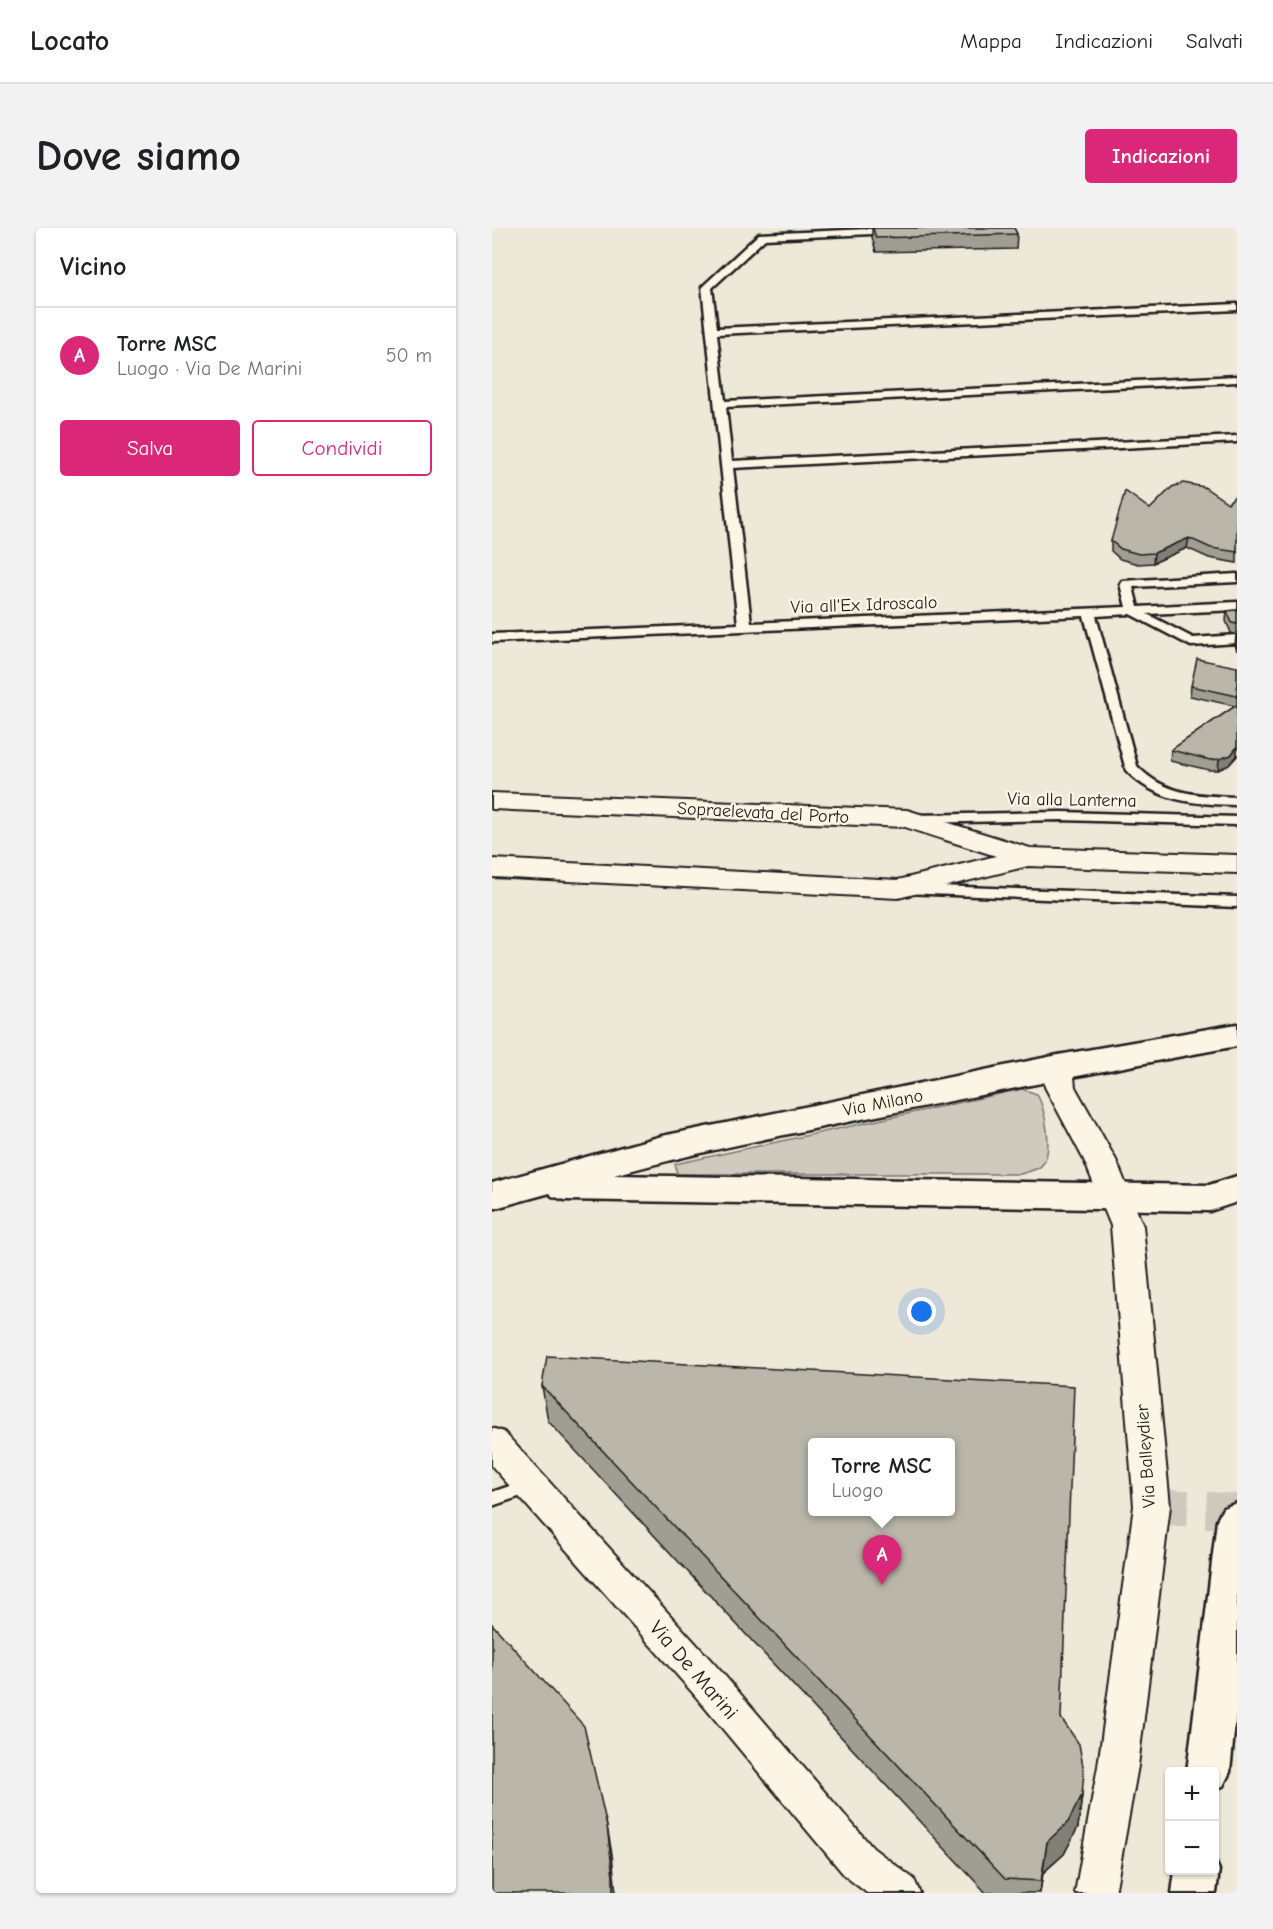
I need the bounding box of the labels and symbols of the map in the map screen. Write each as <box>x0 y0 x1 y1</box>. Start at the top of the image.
street label: Via all'Ex Idroscalo <box>790 592 938 618</box>
street label: Via alla Lanterna <box>1007 788 1137 812</box>
street label: Sopraelevata del Porto <box>677 798 849 828</box>
street label: Via Milano <box>841 1085 925 1121</box>
your location <box>907 1297 936 1326</box>
street label: Via Balleydier <box>1132 1403 1160 1509</box>
pin: A <box>862 1536 902 1585</box>
street label: Via De Marini <box>645 1616 743 1724</box>

